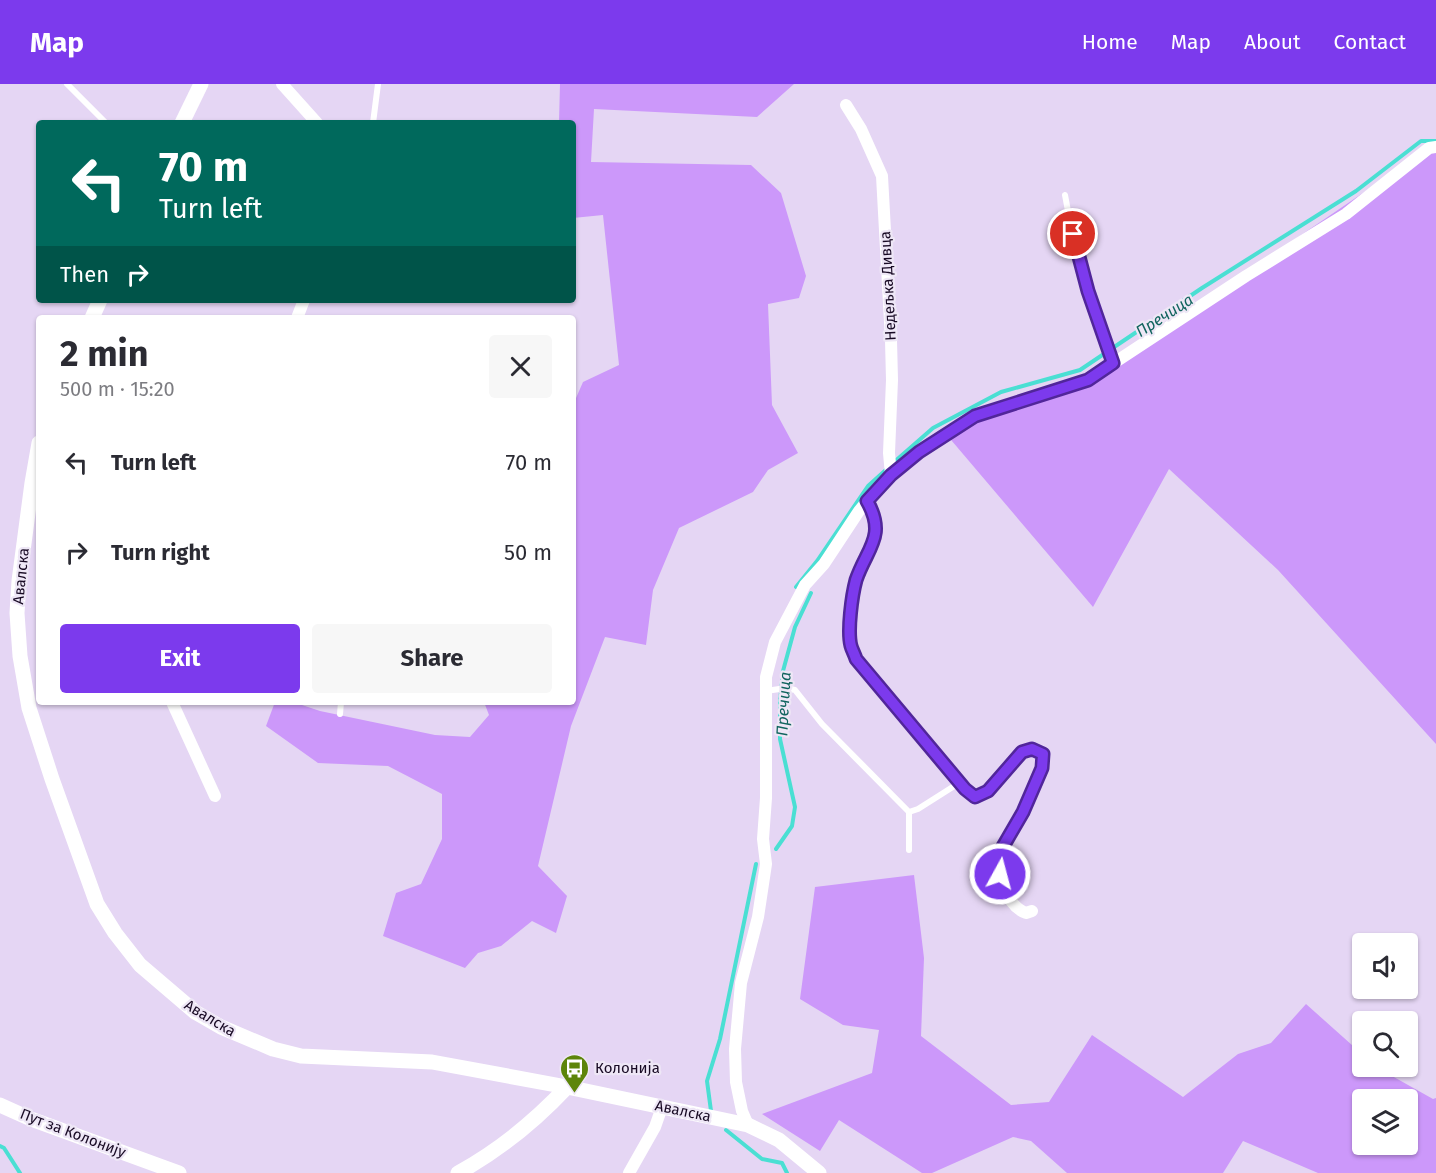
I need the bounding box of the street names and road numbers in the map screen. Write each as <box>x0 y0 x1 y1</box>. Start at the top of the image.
street label: Недељка Дивца <box>876 231 900 341</box>
street label: Авалска <box>9 547 33 605</box>
street label: Авалска <box>181 996 239 1040</box>
street label: Авалска <box>653 1096 713 1126</box>
street label: Пут за Колонију <box>18 1105 129 1162</box>

